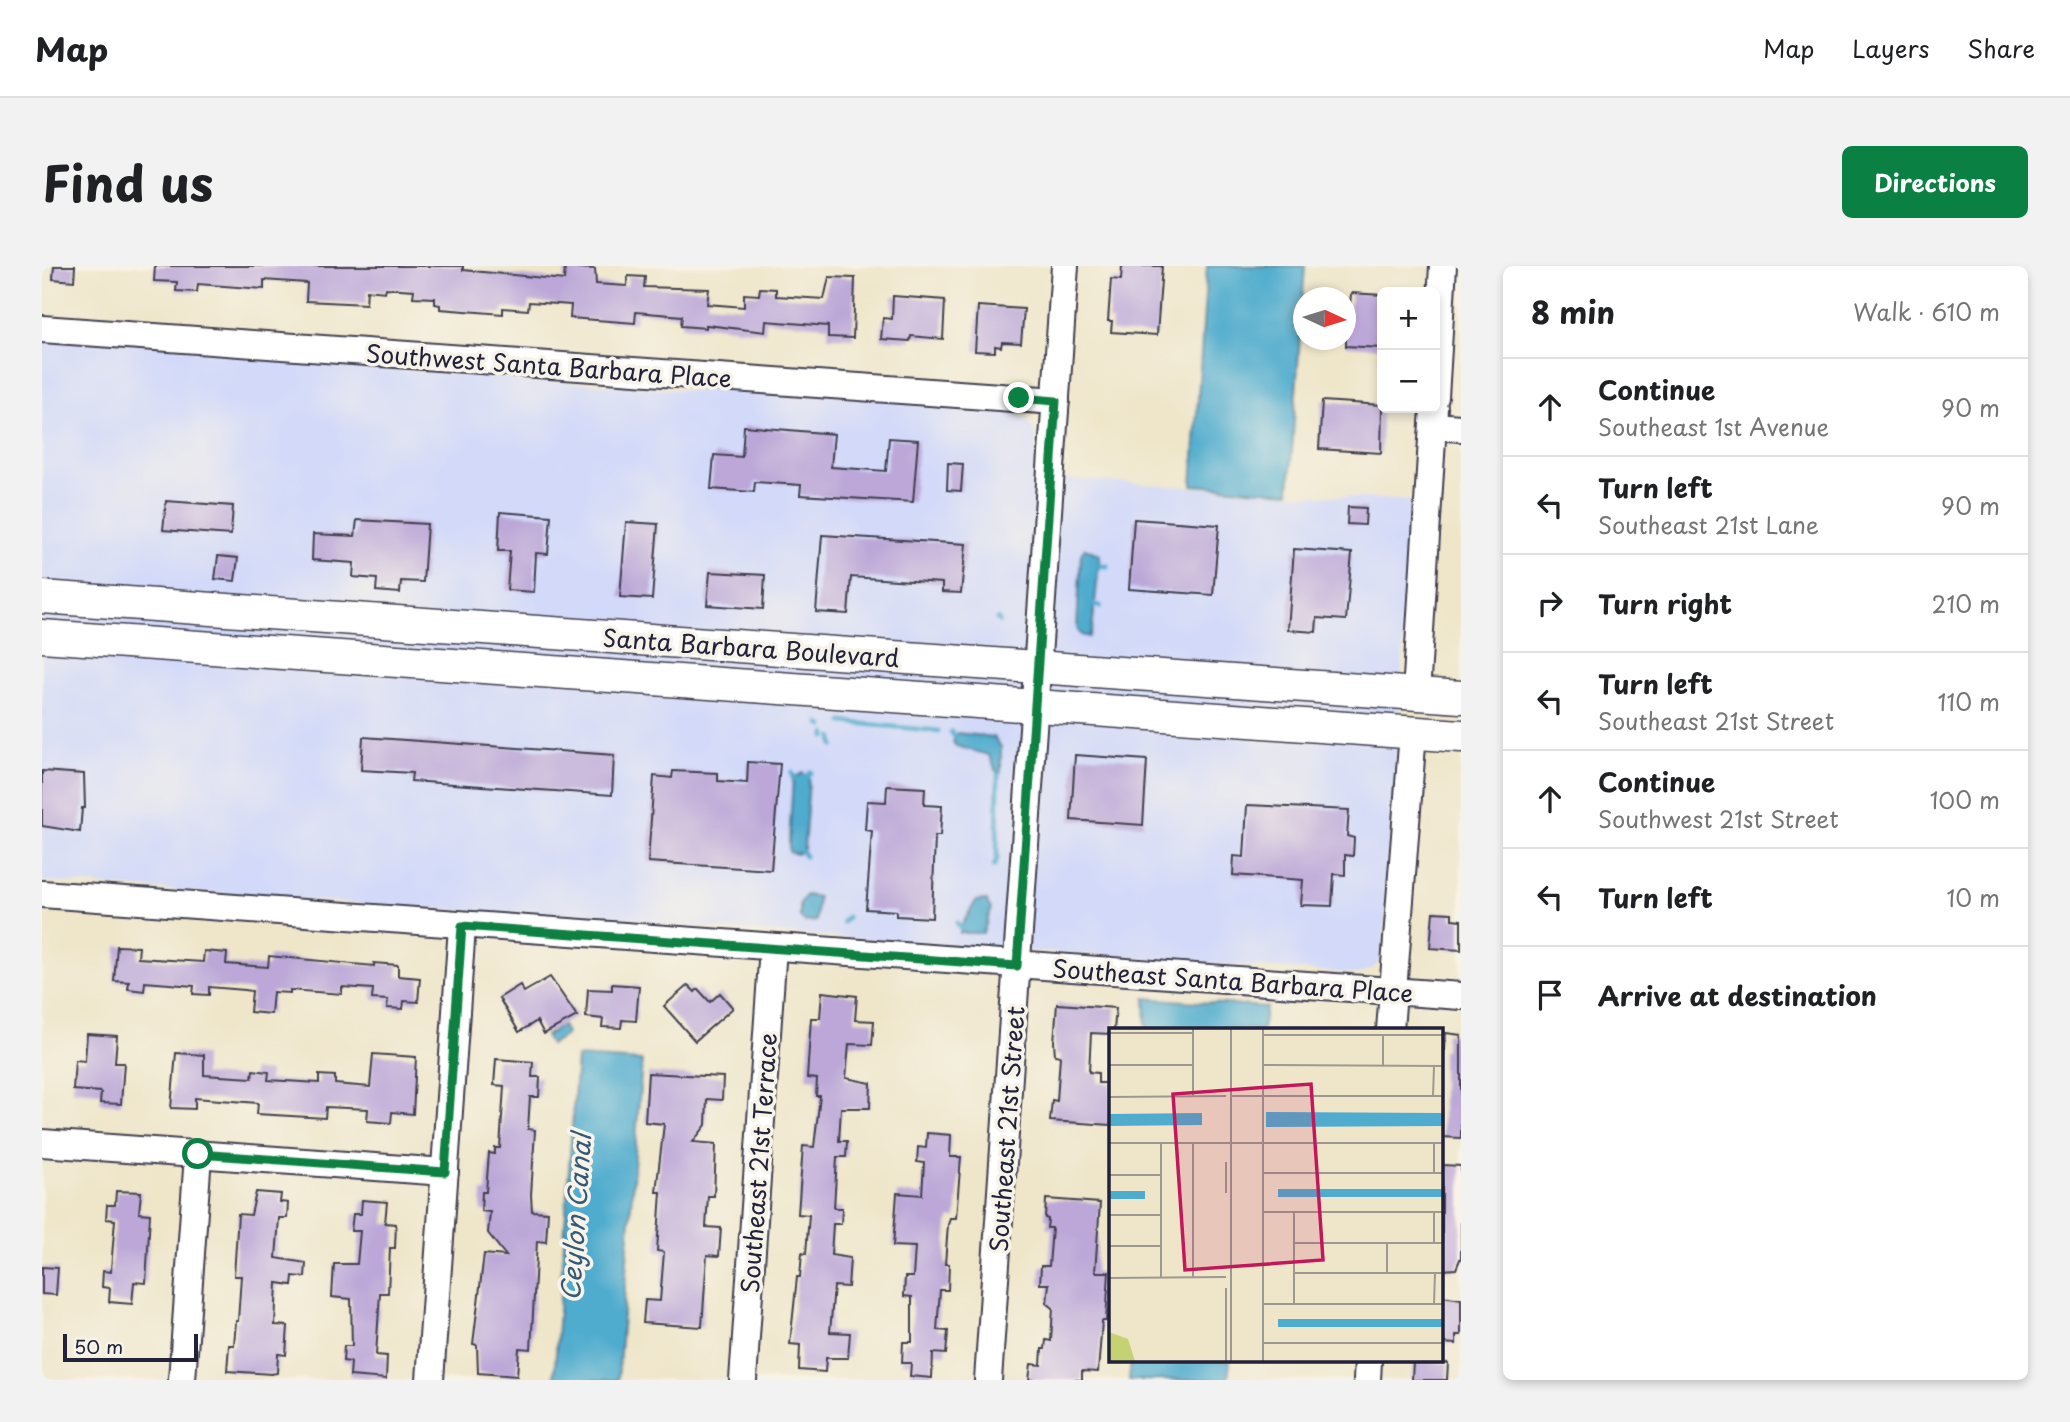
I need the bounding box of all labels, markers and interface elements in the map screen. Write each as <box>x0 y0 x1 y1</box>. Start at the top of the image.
text: Map <box>35 23 108 73</box>
text: Map <box>1763 30 1814 66</box>
text: Layers <box>1852 30 1929 66</box>
text: Share <box>1967 30 2035 66</box>
text: Find us <box>42 145 213 219</box>
button: Directions <box>1842 146 2028 218</box>
north arrow <box>1293 287 1356 350</box>
map controls <box>1377 287 1440 413</box>
button: + <box>1377 287 1440 350</box>
text: 8 min <box>1531 289 1615 334</box>
text: Walk · 610 m <box>1853 294 2000 329</box>
street label: Southwest Santa Barbara Place <box>365 334 733 396</box>
button: − <box>1377 350 1440 413</box>
text: Continue <box>1598 370 1715 409</box>
route end <box>1003 382 1034 413</box>
icon: ahead <box>1531 388 1569 426</box>
text: 90 m <box>1941 390 2000 425</box>
text: Southeast 1st Avenue <box>1598 409 1829 444</box>
text: Turn left <box>1598 468 1713 507</box>
icon: left <box>1531 486 1569 524</box>
text: 90 m <box>1941 488 2000 523</box>
text: Southeast 21st Lane <box>1598 507 1819 542</box>
icon: right <box>1531 584 1569 622</box>
text: Turn right <box>1598 584 1732 623</box>
text: 210 m <box>1932 586 2000 621</box>
street label: Santa Barbara Boulevard <box>601 619 901 675</box>
text: Turn left <box>1598 664 1713 703</box>
icon: left <box>1531 682 1569 720</box>
text: 110 m <box>1938 684 2000 719</box>
text: Southeast 21st Street <box>1598 703 1834 738</box>
text: Continue <box>1598 762 1715 801</box>
icon: ahead <box>1531 780 1569 818</box>
text: 100 m <box>1930 782 2000 817</box>
text: Southwest 21st Street <box>1598 801 1839 836</box>
icon: left <box>1531 878 1569 916</box>
text: Turn left <box>1598 878 1713 917</box>
text: 10 m <box>1946 880 2000 915</box>
street label: Southeast Santa Barbara Place <box>1052 949 1414 1011</box>
icon: arrive <box>1531 976 1569 1014</box>
text: Arrive at destination <box>1598 976 1877 1015</box>
street label: Southeast 21st Street <box>979 1005 1033 1253</box>
inset map <box>1109 1028 1444 1362</box>
street label: Southeast 21st Terrace <box>731 1032 785 1294</box>
water label: Ceylon Canal <box>550 1128 601 1302</box>
route start <box>182 1138 213 1169</box>
scale bar <box>63 1331 198 1363</box>
text: 50 m <box>74 1332 123 1360</box>

